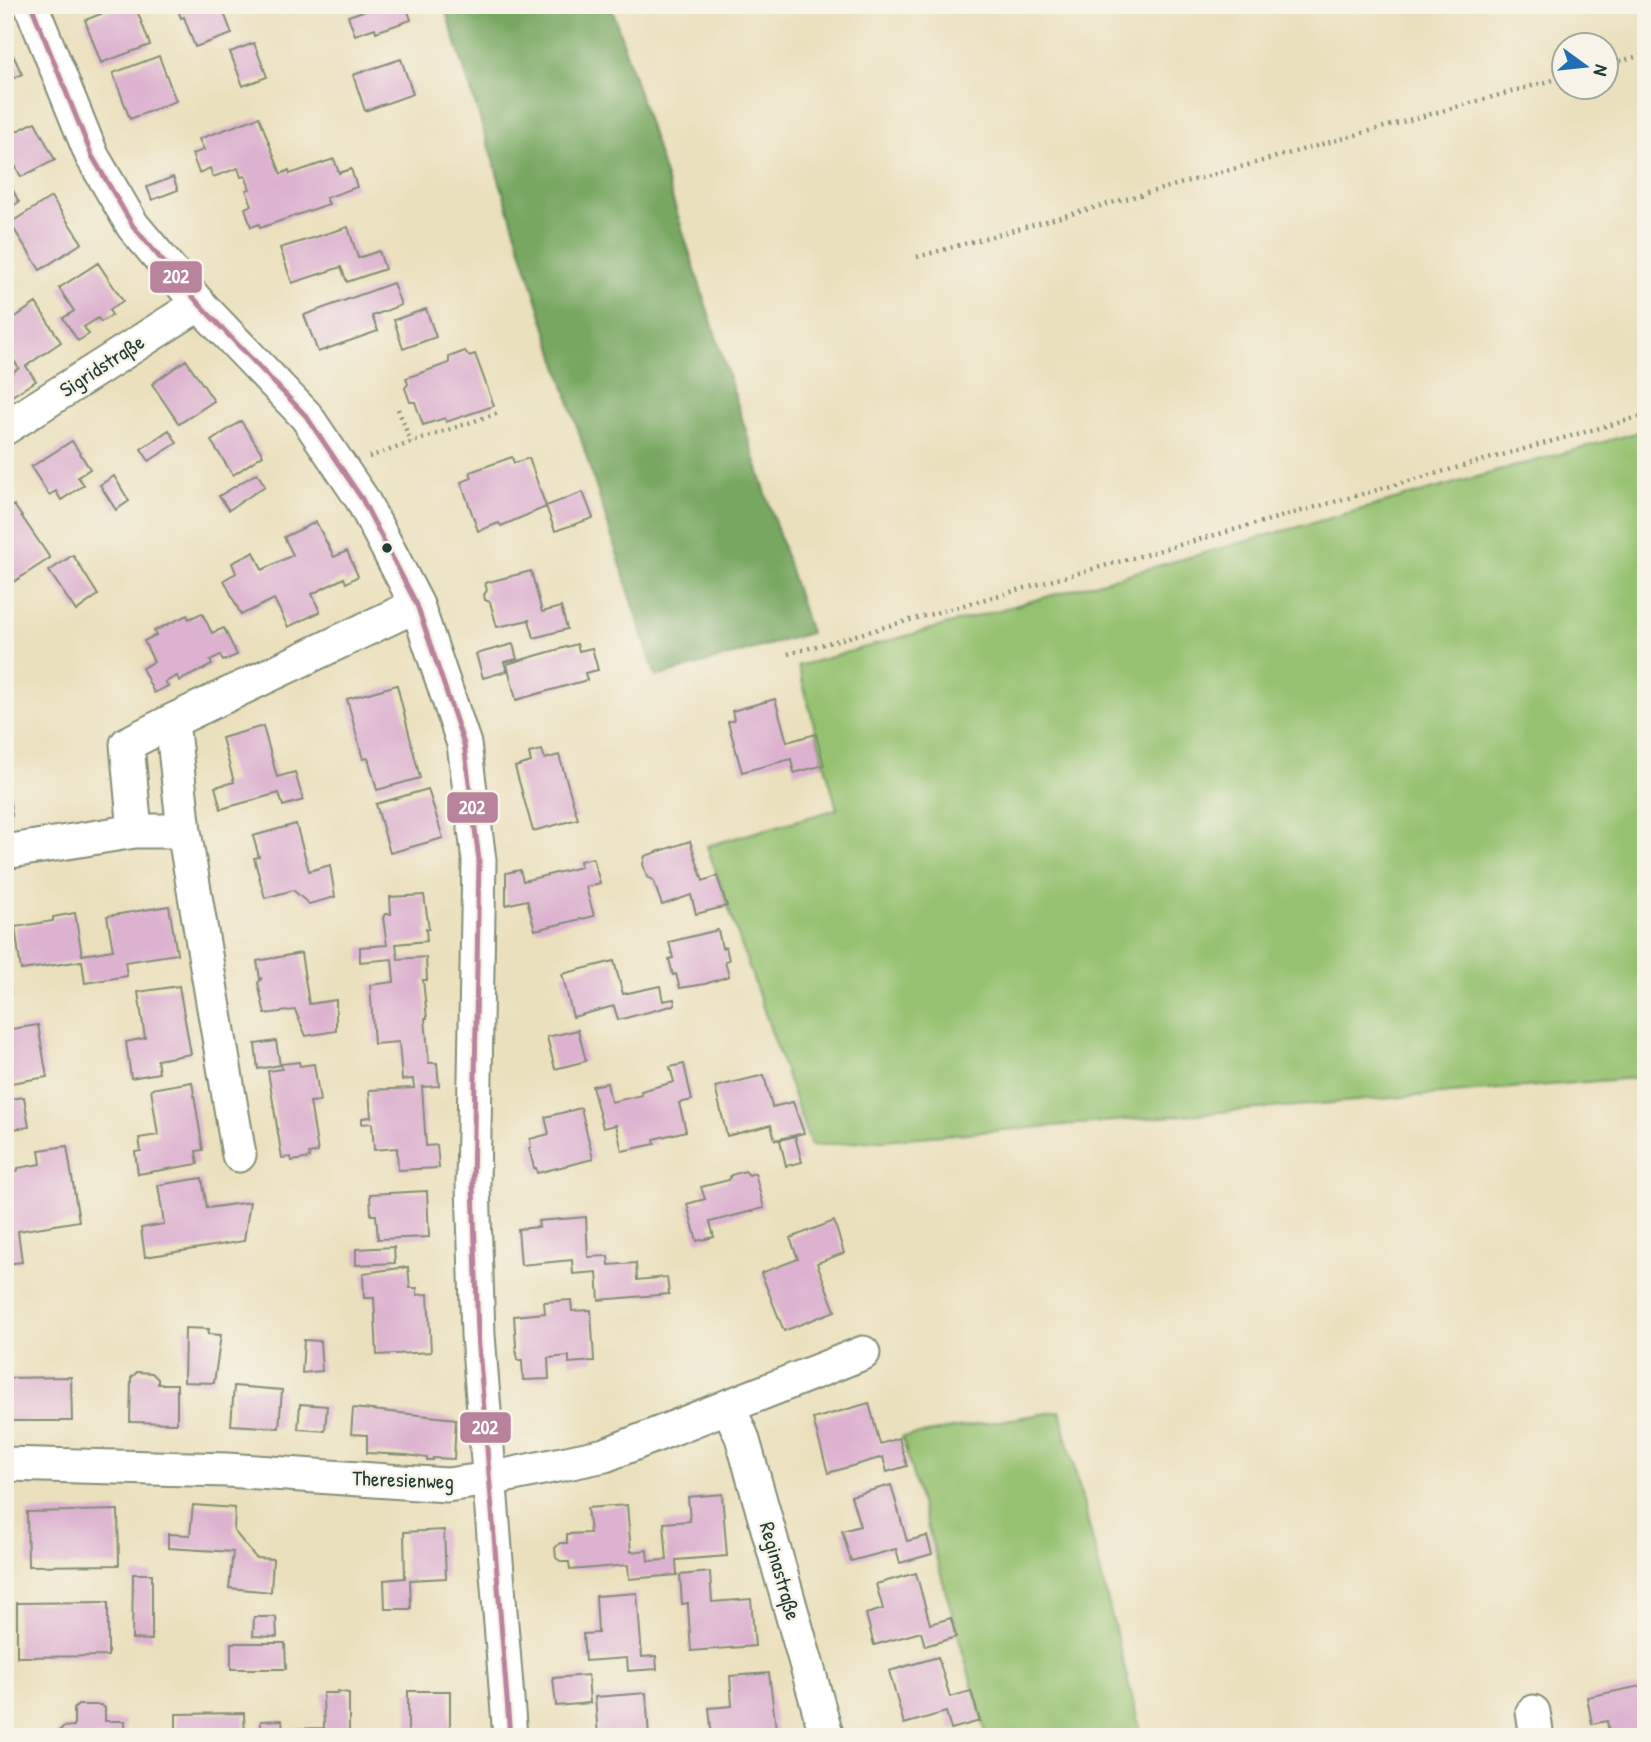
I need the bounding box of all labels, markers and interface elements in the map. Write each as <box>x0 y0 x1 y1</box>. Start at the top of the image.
north arrow <box>1550 32 1620 102</box>
text: N <box>1588 62 1615 79</box>
line badge: 202 <box>149 260 203 294</box>
text: 202 <box>163 263 189 289</box>
street label: Sigridstraße <box>54 327 150 404</box>
unlabelled marker <box>380 541 394 555</box>
line badge: 202 <box>446 791 499 824</box>
text: 202 <box>459 794 485 820</box>
line badge: 202 <box>459 1411 512 1444</box>
text: 202 <box>472 1414 498 1440</box>
street label: Theresienweg <box>352 1463 454 1496</box>
street label: Reginastraße <box>753 1518 808 1623</box>

